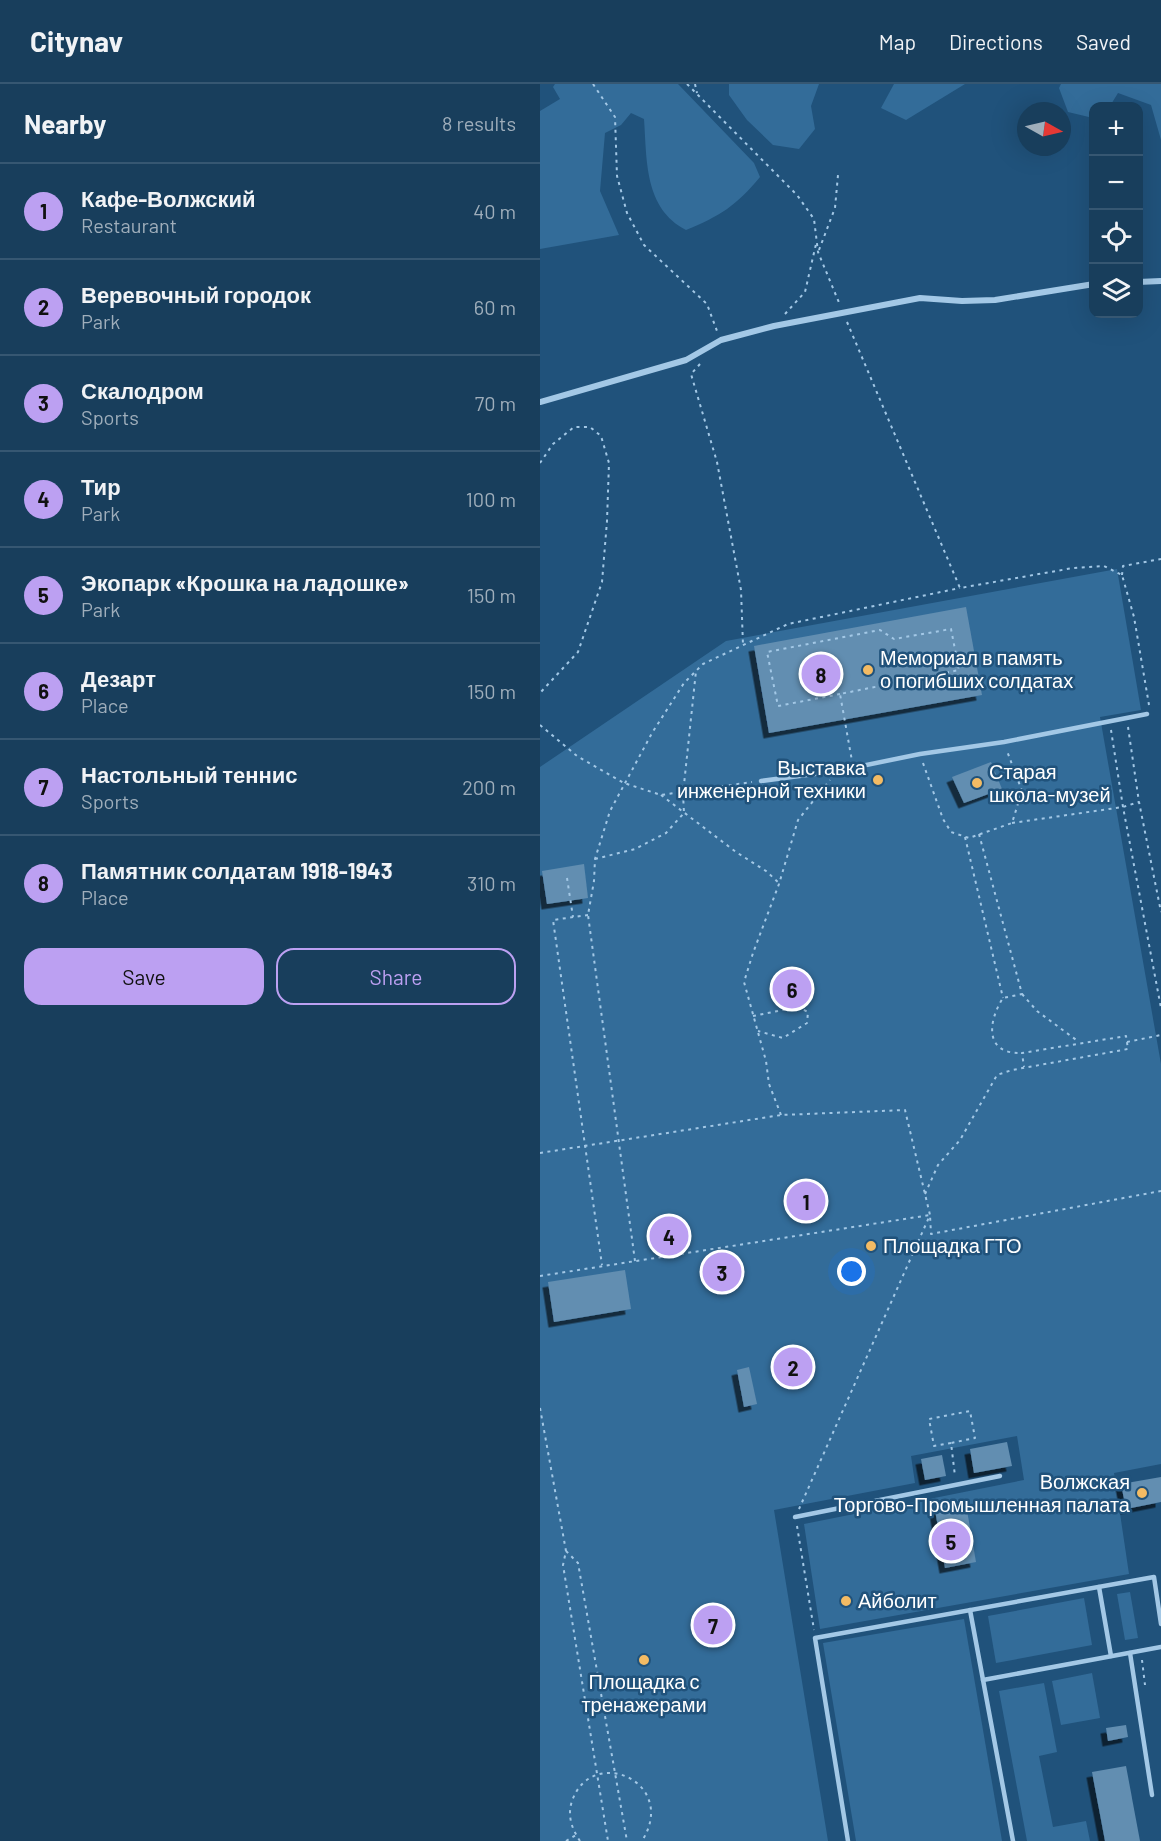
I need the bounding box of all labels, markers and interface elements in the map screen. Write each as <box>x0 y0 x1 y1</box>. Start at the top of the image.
text: Citynav <box>30 24 123 58</box>
text: Map <box>879 29 916 54</box>
text: Directions <box>949 29 1043 54</box>
text: Saved <box>1076 29 1131 54</box>
north arrow <box>1017 102 1071 156</box>
map controls <box>1089 102 1143 318</box>
button: + <box>1089 102 1143 156</box>
text: Nearby <box>24 108 106 139</box>
text: 8 results <box>442 111 516 135</box>
button: − <box>1089 156 1143 210</box>
text: Кафе-Волжский <box>81 185 255 211</box>
text: 1 <box>40 199 47 223</box>
text: 40 m <box>473 199 516 223</box>
button: locate <box>1089 210 1143 264</box>
text: Restaurant <box>81 213 177 237</box>
button: layers <box>1089 264 1143 318</box>
text: Веревочный городок <box>81 281 311 307</box>
text: 2 <box>38 295 49 319</box>
text: 60 m <box>474 295 516 319</box>
text: Park <box>81 309 120 333</box>
text: Скалодром <box>81 377 204 403</box>
text: 3 <box>38 391 49 415</box>
text: 70 m <box>475 391 516 415</box>
text: Sports <box>81 405 139 429</box>
text: Тир <box>81 473 121 499</box>
text: 4 <box>37 487 50 511</box>
text: 100 m <box>466 487 516 511</box>
text: Park <box>81 501 120 525</box>
text: Экопарк «Крошка на ладошке» <box>81 569 409 595</box>
text: 5 <box>38 583 49 607</box>
text: 150 m <box>467 583 516 607</box>
text: Park <box>81 597 120 621</box>
place label: Мемориал в память о погибших солдатах <box>880 645 1073 692</box>
pin: 8 <box>802 652 840 696</box>
marker: Мемориал в память о погибших солдатах <box>861 663 875 677</box>
text: Дезарт <box>81 665 156 691</box>
text: 6 <box>38 679 49 703</box>
text: 150 m <box>467 679 516 703</box>
text: Place <box>81 693 129 717</box>
place label: Выставка инженерной техники <box>677 755 867 802</box>
place label: Старая школа-музей <box>989 759 1111 806</box>
text: Настольный теннис <box>81 761 298 787</box>
marker: Выставка инженерной техники <box>871 773 885 787</box>
text: 7 <box>39 775 48 799</box>
text: 200 m <box>462 775 516 799</box>
marker: Старая школа-музей <box>970 776 984 790</box>
text: Sports <box>81 789 139 813</box>
text: Памятник солдатам 1918-1943 <box>81 857 393 883</box>
text: 8 <box>38 871 49 895</box>
text: 310 m <box>467 871 516 895</box>
text: Place <box>81 885 129 909</box>
button: Save <box>24 948 264 1005</box>
button: Share <box>276 948 516 1005</box>
pin: 6 <box>772 966 812 1012</box>
pin: 1 <box>786 1178 826 1224</box>
pin: 4 <box>650 1214 688 1258</box>
place label: Площадка ГТО <box>883 1233 1022 1257</box>
marker: Площадка ГТО <box>864 1239 878 1253</box>
pin: 3 <box>702 1250 741 1294</box>
your location <box>837 1257 866 1286</box>
pin: 2 <box>774 1344 812 1390</box>
place label: Волжская Торгово-Промышленная палата <box>834 1469 1131 1516</box>
marker: Волжская Торгово-Промышленная палата <box>1135 1486 1149 1500</box>
pin: 5 <box>932 1518 970 1564</box>
place label: Айболит <box>858 1588 937 1612</box>
marker: Айболит <box>839 1594 853 1608</box>
pin: 7 <box>694 1602 732 1648</box>
marker: Площадка с тренажерами <box>637 1653 651 1667</box>
place label: Площадка с тренажерами <box>581 1669 707 1716</box>

